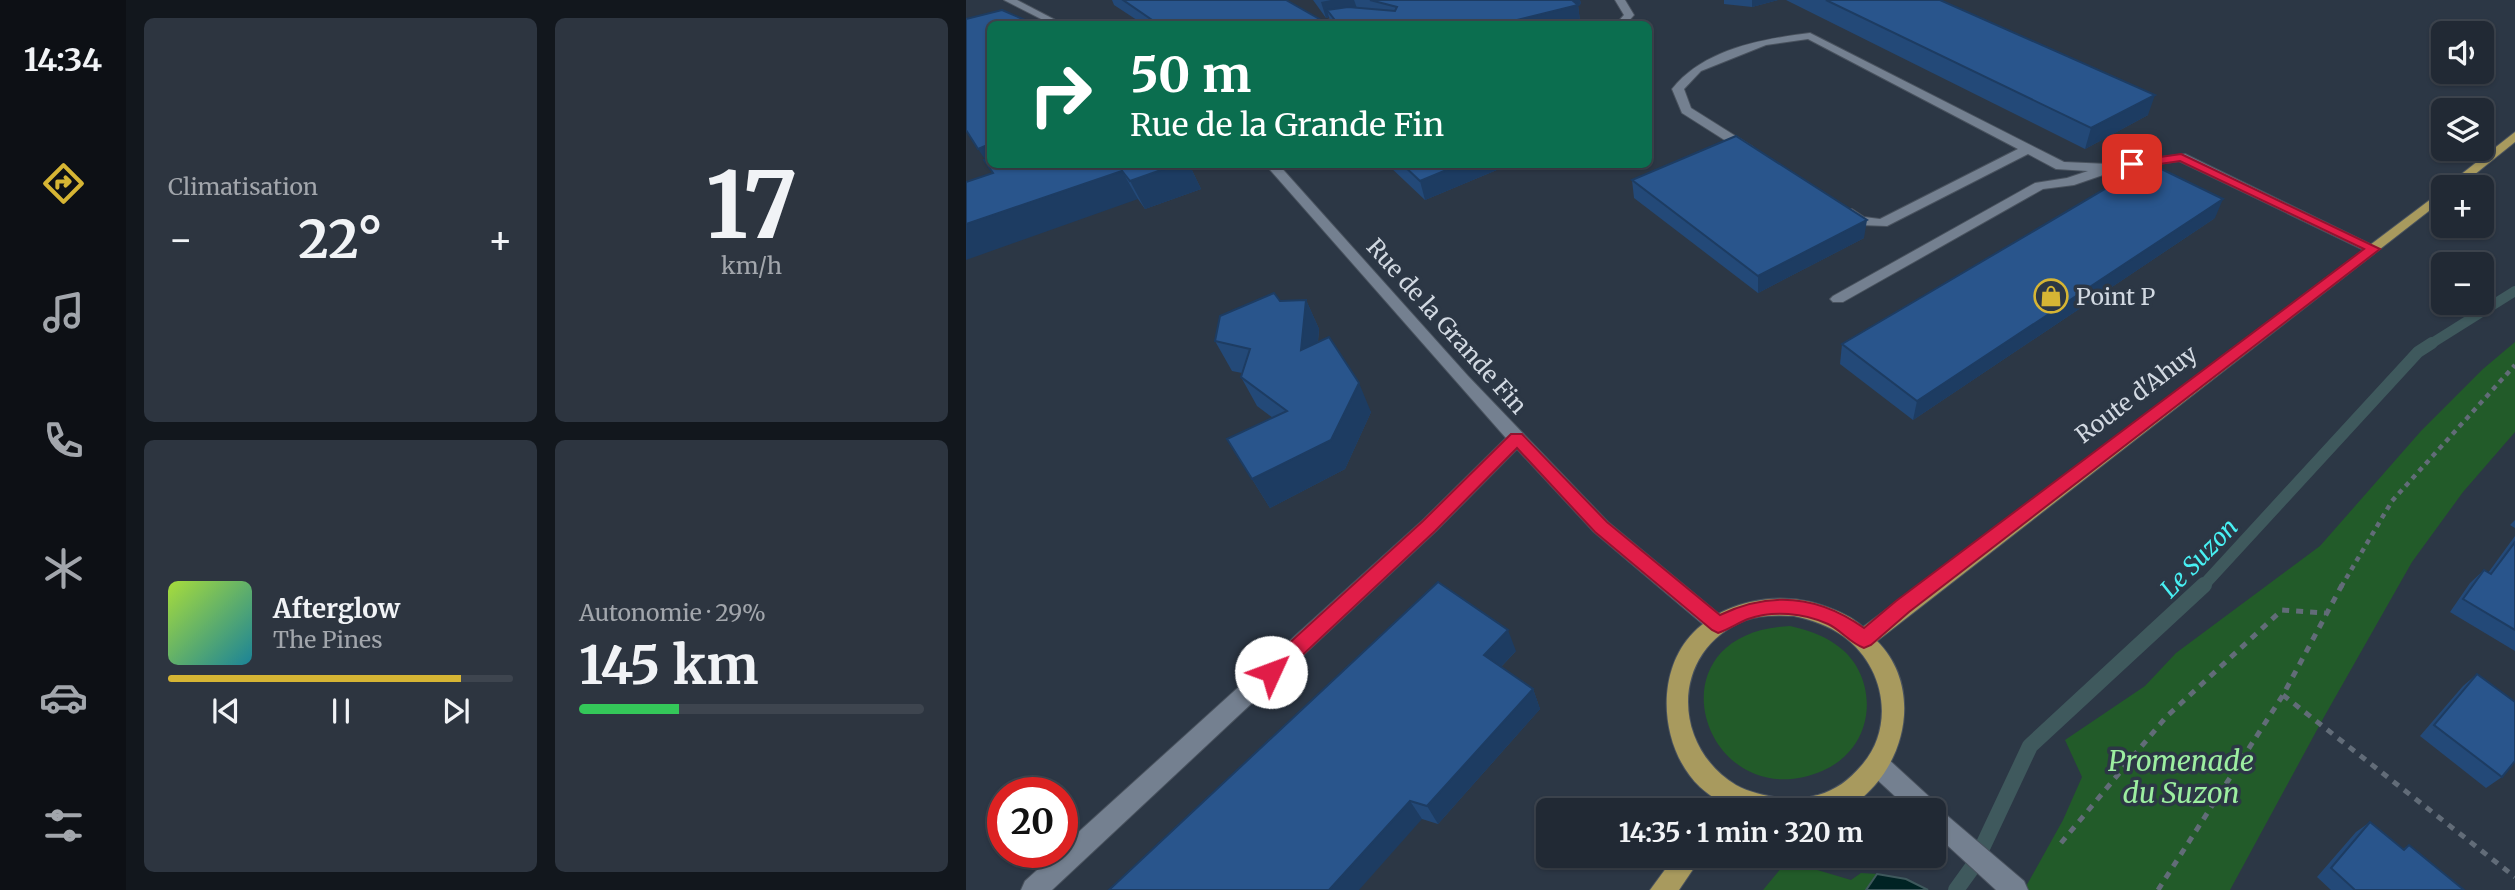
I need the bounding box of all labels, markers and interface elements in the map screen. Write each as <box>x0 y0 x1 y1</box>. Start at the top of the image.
map controls <box>2431 21 2494 315</box>
button: sound <box>2431 21 2494 84</box>
text: 14:34 <box>24 40 102 80</box>
text: 50 m <box>1130 44 1251 105</box>
icon: right <box>1015 49 1106 140</box>
button: layers <box>2431 98 2494 161</box>
text: Rue de la Grande Fin <box>1130 105 1444 145</box>
pin <box>2102 134 2162 194</box>
icon: arrive <box>2113 145 2151 183</box>
text: 17 <box>706 148 797 263</box>
icon: directions <box>39 159 88 208</box>
text: Climatisation <box>168 172 318 201</box>
button: + <box>2431 175 2494 238</box>
text: 22° <box>298 207 383 272</box>
text: − <box>168 216 193 263</box>
text: + <box>488 216 513 263</box>
street label: Rue de la Grande Fin <box>1361 232 1533 420</box>
text: km/h <box>721 251 782 280</box>
button: − <box>2431 252 2494 315</box>
shop icon: Point P <box>2032 277 2070 315</box>
place label: Point P <box>2076 282 2155 311</box>
icon: music <box>39 288 88 337</box>
street label: Route d'Ahuy <box>2069 338 2203 449</box>
icon: phone <box>39 416 88 465</box>
water label: Le Suzon <box>2154 512 2244 604</box>
icon: climate <box>39 544 88 593</box>
text: Afterglow <box>273 592 400 625</box>
text: Autonomie · 29% <box>579 598 766 627</box>
text: The Pines <box>273 625 383 654</box>
text: 145 km <box>579 633 758 698</box>
position arrow <box>1234 635 1308 709</box>
icon: car <box>39 673 88 722</box>
icon: previous <box>207 692 245 730</box>
icon: pause <box>322 692 360 730</box>
icon: next <box>437 692 475 730</box>
park label: Promenade du Suzon <box>2108 743 2254 811</box>
speed limit sign: 20 <box>987 777 1078 868</box>
icon: filters <box>39 801 88 850</box>
text: 14:35 · 1 min · 320 m <box>1619 816 1863 849</box>

